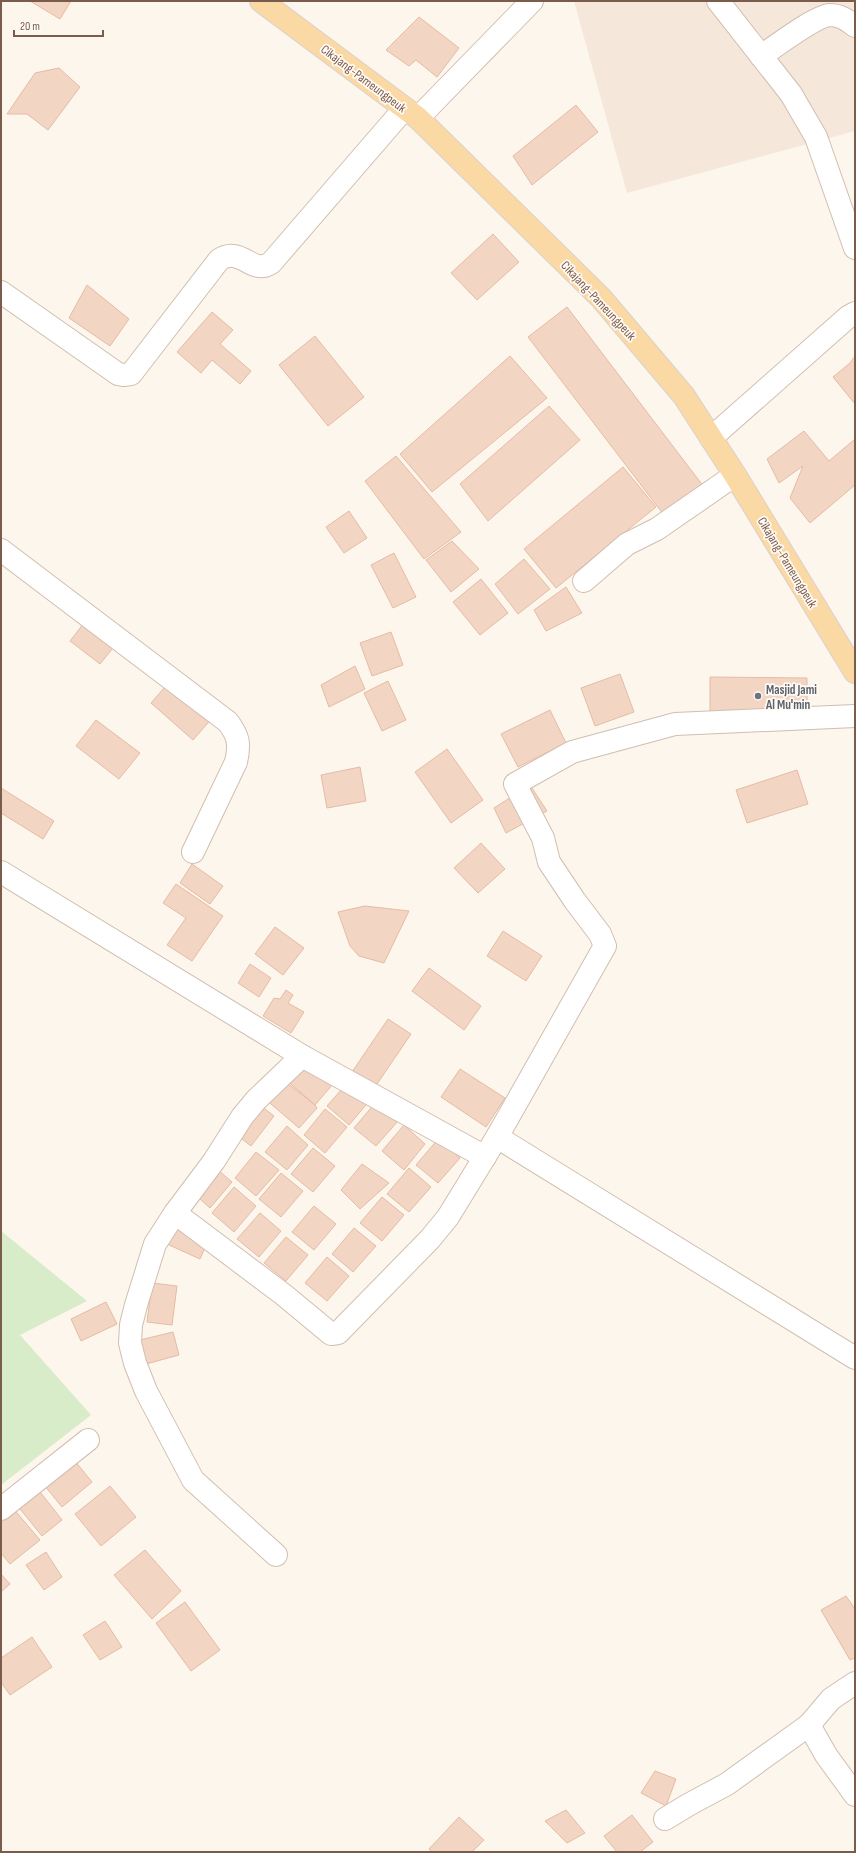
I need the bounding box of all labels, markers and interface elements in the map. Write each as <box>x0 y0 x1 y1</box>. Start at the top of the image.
scale bar <box>14 12 103 38</box>
text: 20 m <box>20 19 40 34</box>
street label: Cikajang-Pameungpeuk <box>317 41 409 116</box>
street label: Cikajang-Pameungpeuk <box>557 258 639 344</box>
street label: Cikajang-Pameungpeuk <box>754 514 821 611</box>
place label: Masjid Jami Al Mu'min <box>765 682 817 713</box>
marker: Masjid Jami Al Mu'min <box>753 691 763 701</box>

